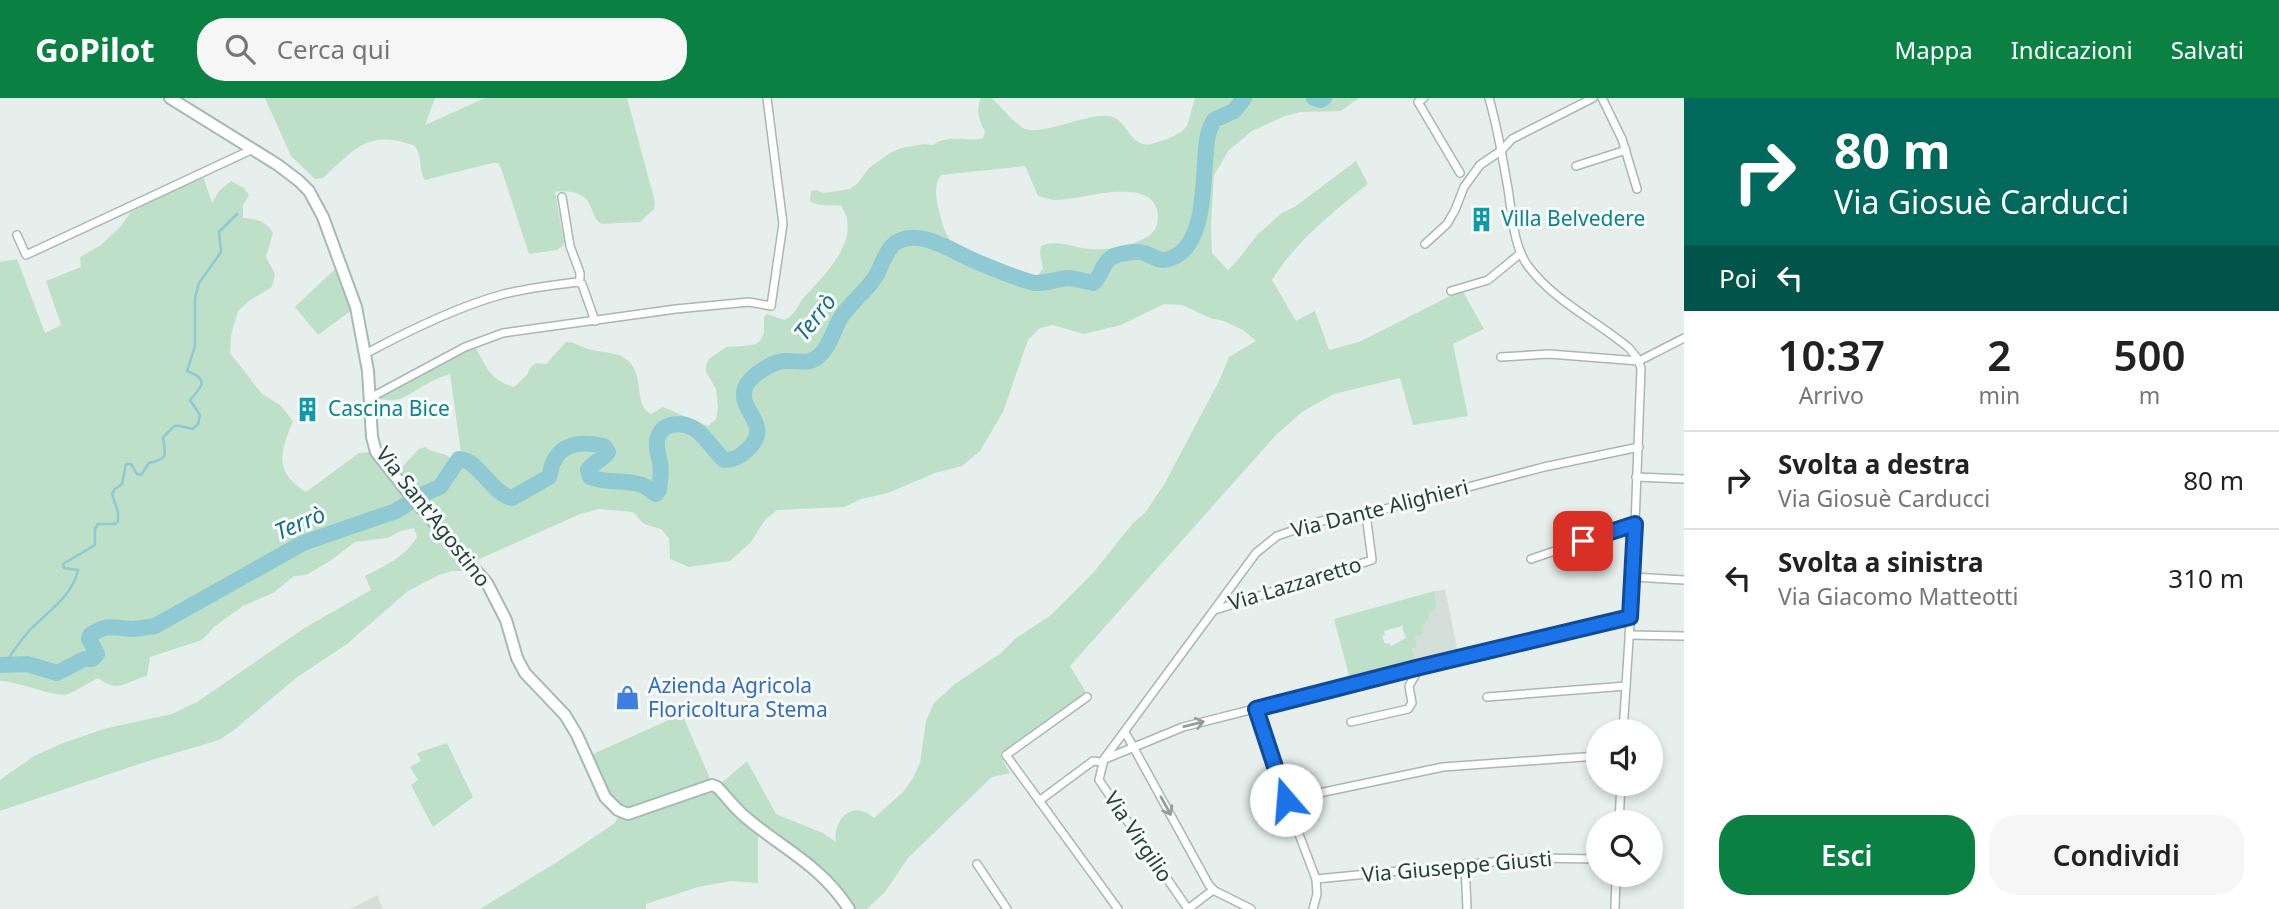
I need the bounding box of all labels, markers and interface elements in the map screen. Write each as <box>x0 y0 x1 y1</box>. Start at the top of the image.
search box <box>197 18 687 81</box>
text: GoPilot <box>35 27 155 72</box>
icon: search <box>221 30 259 68</box>
text: Cerca qui <box>277 31 391 67</box>
text: Mappa <box>1895 33 1973 66</box>
text: Indicazioni <box>2011 33 2133 66</box>
text: Salvati <box>2171 33 2244 66</box>
text: 80 m <box>1834 117 1951 183</box>
icon: right <box>1719 126 1810 217</box>
text: Via Giosuè Carducci <box>1834 180 2129 223</box>
place label: Villa Belvedere <box>1501 204 1645 232</box>
building icon: Villa Belvedere <box>1467 205 1495 233</box>
icon: left <box>1771 259 1809 297</box>
text: Poi <box>1719 260 1757 296</box>
water label: Terrò <box>786 286 843 347</box>
text: 10:37 <box>1777 326 1885 383</box>
text: 2 <box>1987 326 2011 383</box>
text: 500 <box>2114 326 2186 383</box>
text: Arrivo <box>1799 379 1864 411</box>
text: min <box>1978 379 2020 411</box>
text: m <box>2139 379 2160 411</box>
place label: Cascina Bice <box>328 394 450 422</box>
building icon: Cascina Bice <box>294 395 322 423</box>
street label: Via Sant'Agostino <box>370 441 497 592</box>
text: Svolta a destra <box>1778 446 1970 482</box>
icon: right <box>1719 461 1757 499</box>
text: 80 m <box>2183 462 2244 498</box>
street label: Via Dante Alighieri <box>1288 472 1471 544</box>
text: Via Giosuè Carducci <box>1778 482 1990 514</box>
water label: Terrò <box>269 497 330 547</box>
pin <box>1553 511 1613 571</box>
icon: arrive <box>1564 522 1602 560</box>
text: Svolta a sinistra <box>1778 544 1984 580</box>
street label: Via Lazzaretto <box>1225 550 1365 617</box>
icon: left <box>1719 559 1757 597</box>
text: 310 m <box>2168 560 2244 596</box>
text: Via Giacomo Matteotti <box>1778 580 2018 612</box>
place label: Azienda Agricola Floricoltura Stema <box>648 671 828 723</box>
shop icon: Azienda Agricola Floricoltura Stema <box>614 684 642 712</box>
one-way arrow <box>1183 717 1205 730</box>
map controls <box>1586 719 1663 887</box>
button: sound <box>1586 719 1663 796</box>
position arrow <box>1249 763 1323 837</box>
street label: Via Virgilio <box>1098 786 1179 887</box>
one-way arrow <box>1159 796 1173 816</box>
button: search <box>1586 810 1663 887</box>
button: Esci <box>1719 815 1975 895</box>
button: Condividi <box>1989 815 2244 895</box>
street label: Via Giuseppe Giusti <box>1361 844 1553 888</box>

